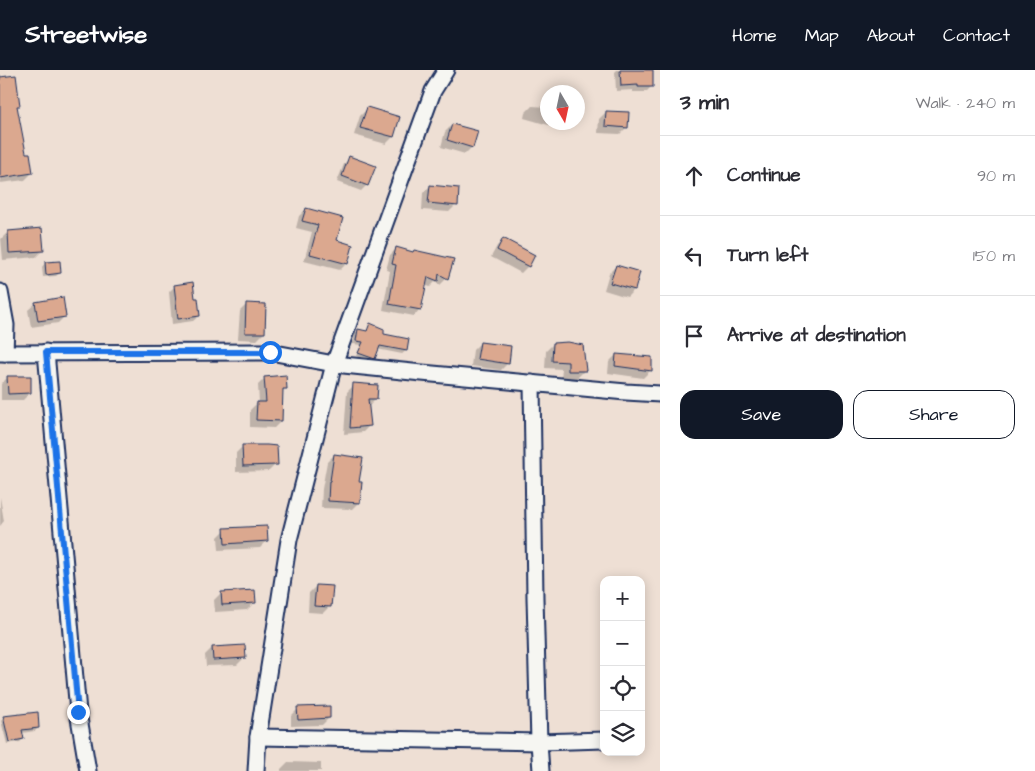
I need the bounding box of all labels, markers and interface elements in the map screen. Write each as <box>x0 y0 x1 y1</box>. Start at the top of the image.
text: Streetwise <box>25 18 147 52</box>
text: Home <box>732 23 777 48</box>
text: Map <box>805 23 839 48</box>
text: About <box>867 23 915 48</box>
text: Contact <box>943 23 1010 48</box>
north arrow <box>540 85 585 130</box>
text: 3 min <box>680 88 729 117</box>
text: Walk · 240 m <box>915 92 1015 114</box>
icon: ahead <box>680 162 708 190</box>
text: Continue <box>727 162 801 189</box>
text: 90 m <box>977 165 1015 187</box>
icon: left <box>680 242 708 270</box>
text: Turn left <box>727 242 808 269</box>
text: 150 m <box>973 245 1015 267</box>
icon: arrive <box>680 322 708 350</box>
text: Arrive at destination <box>727 322 906 349</box>
route start <box>259 341 282 364</box>
button: Save <box>680 390 843 439</box>
button: Share <box>853 390 1015 439</box>
map controls <box>600 576 645 756</box>
button: + <box>600 576 645 621</box>
button: − <box>600 621 645 666</box>
button: locate <box>600 666 645 711</box>
route end <box>67 701 90 724</box>
button: layers <box>600 711 645 756</box>

